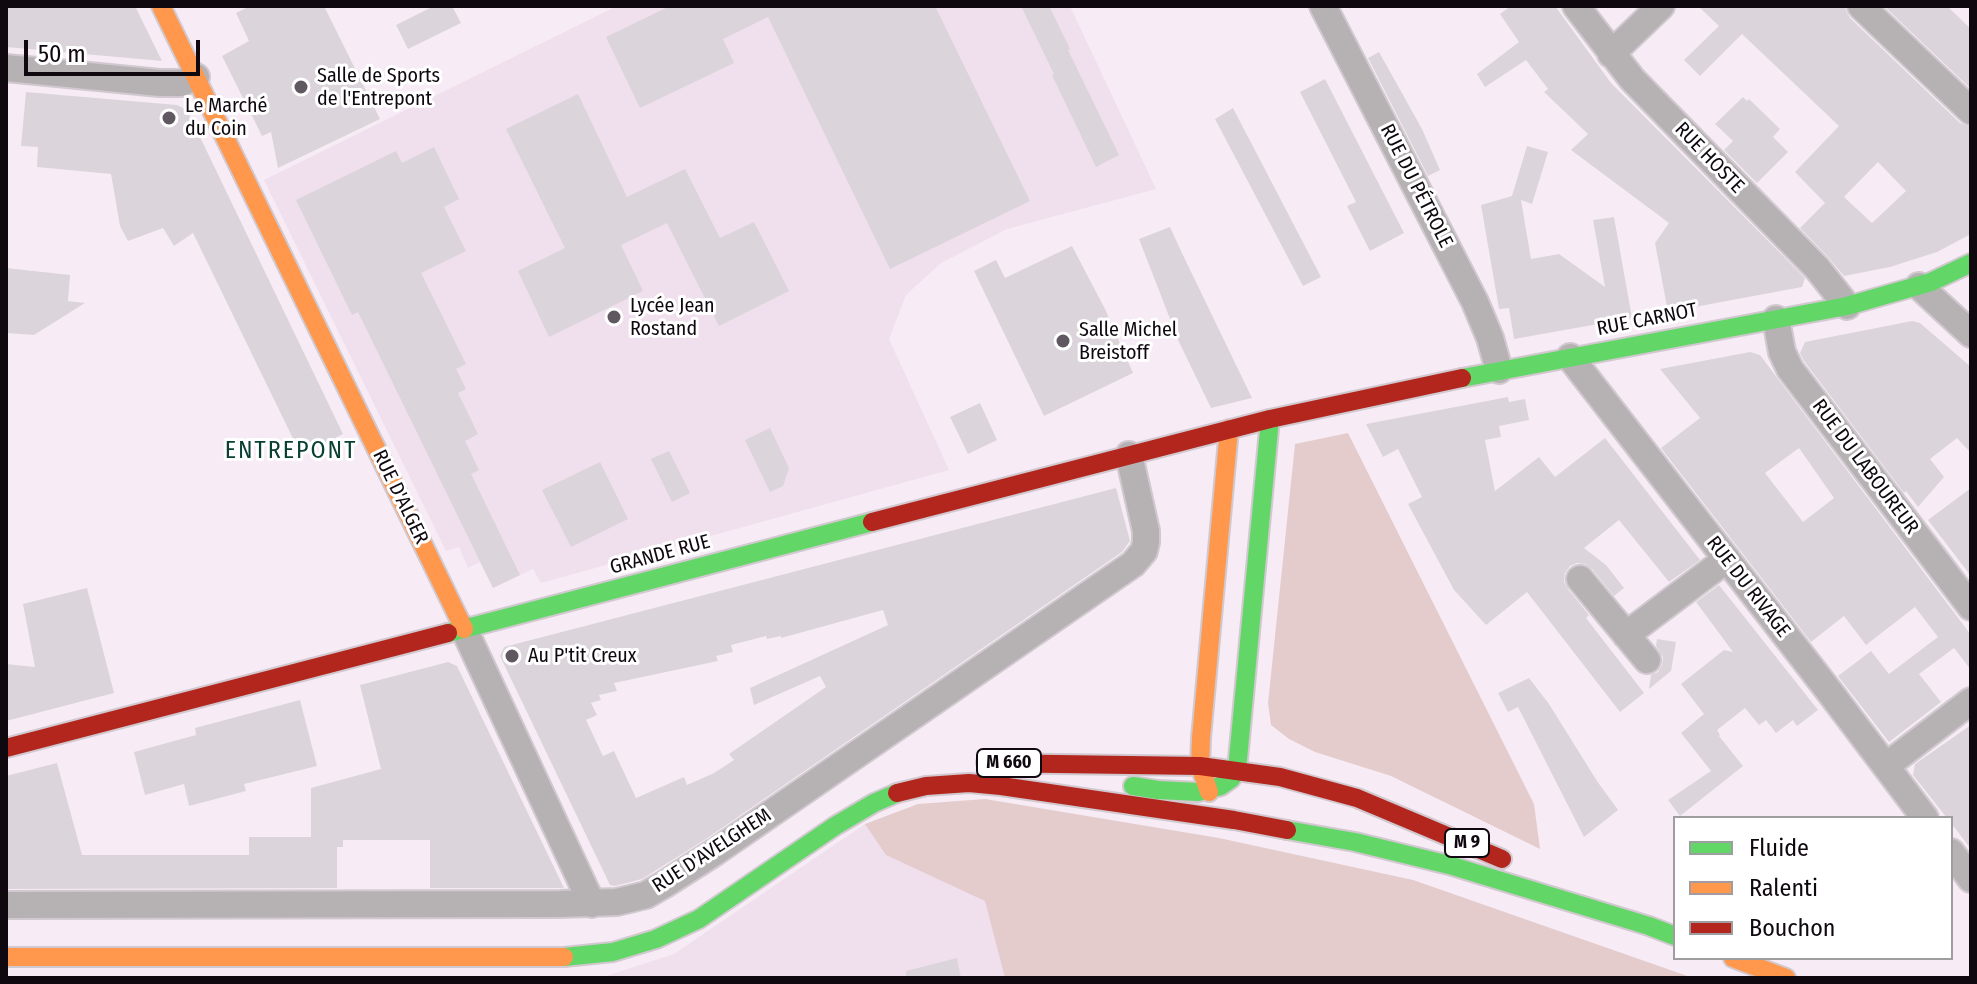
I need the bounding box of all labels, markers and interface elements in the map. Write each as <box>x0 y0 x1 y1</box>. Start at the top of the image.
scale bar <box>28 24 204 74</box>
text: 50 m <box>38 40 86 68</box>
place label: Salle de Sports de l'Entrepont <box>317 64 440 111</box>
marker: Salle de Sports de l'Entrepont <box>292 78 310 96</box>
place label: Le Marché du Coin <box>185 94 267 141</box>
marker: Le Marché du Coin <box>160 109 178 127</box>
street label: RUE HOSTE <box>1669 118 1749 198</box>
street label: RUE DU PÉTROLE <box>1375 120 1457 252</box>
place label: Lycée Jean Rostand <box>630 294 715 341</box>
street label: RUE CARNOT <box>1595 299 1699 341</box>
marker: Lycée Jean Rostand <box>605 308 623 326</box>
place label: Salle Michel Breistoff <box>1079 318 1177 365</box>
marker: Salle Michel Breistoff <box>1054 332 1072 350</box>
street label: RUE DU LABOUREUR <box>1807 395 1923 539</box>
district label: ENTREPONT <box>225 437 357 465</box>
street label: RUE D'ALGER <box>367 446 433 548</box>
street label: GRANDE RUE <box>607 530 713 580</box>
street label: RUE DU RIVAGE <box>1701 532 1795 642</box>
place label: Au P'tit Creux <box>528 644 637 668</box>
marker: Au P'tit Creux <box>503 647 521 665</box>
road number: M 660 <box>977 749 1041 777</box>
street label: RUE D'AVELGHEM <box>648 804 776 898</box>
legend <box>1673 816 1953 960</box>
road number: M 9 <box>1445 829 1489 857</box>
text: Fluide <box>1749 834 1809 862</box>
text: Ralenti <box>1749 874 1818 902</box>
text: Bouchon <box>1749 914 1836 942</box>

